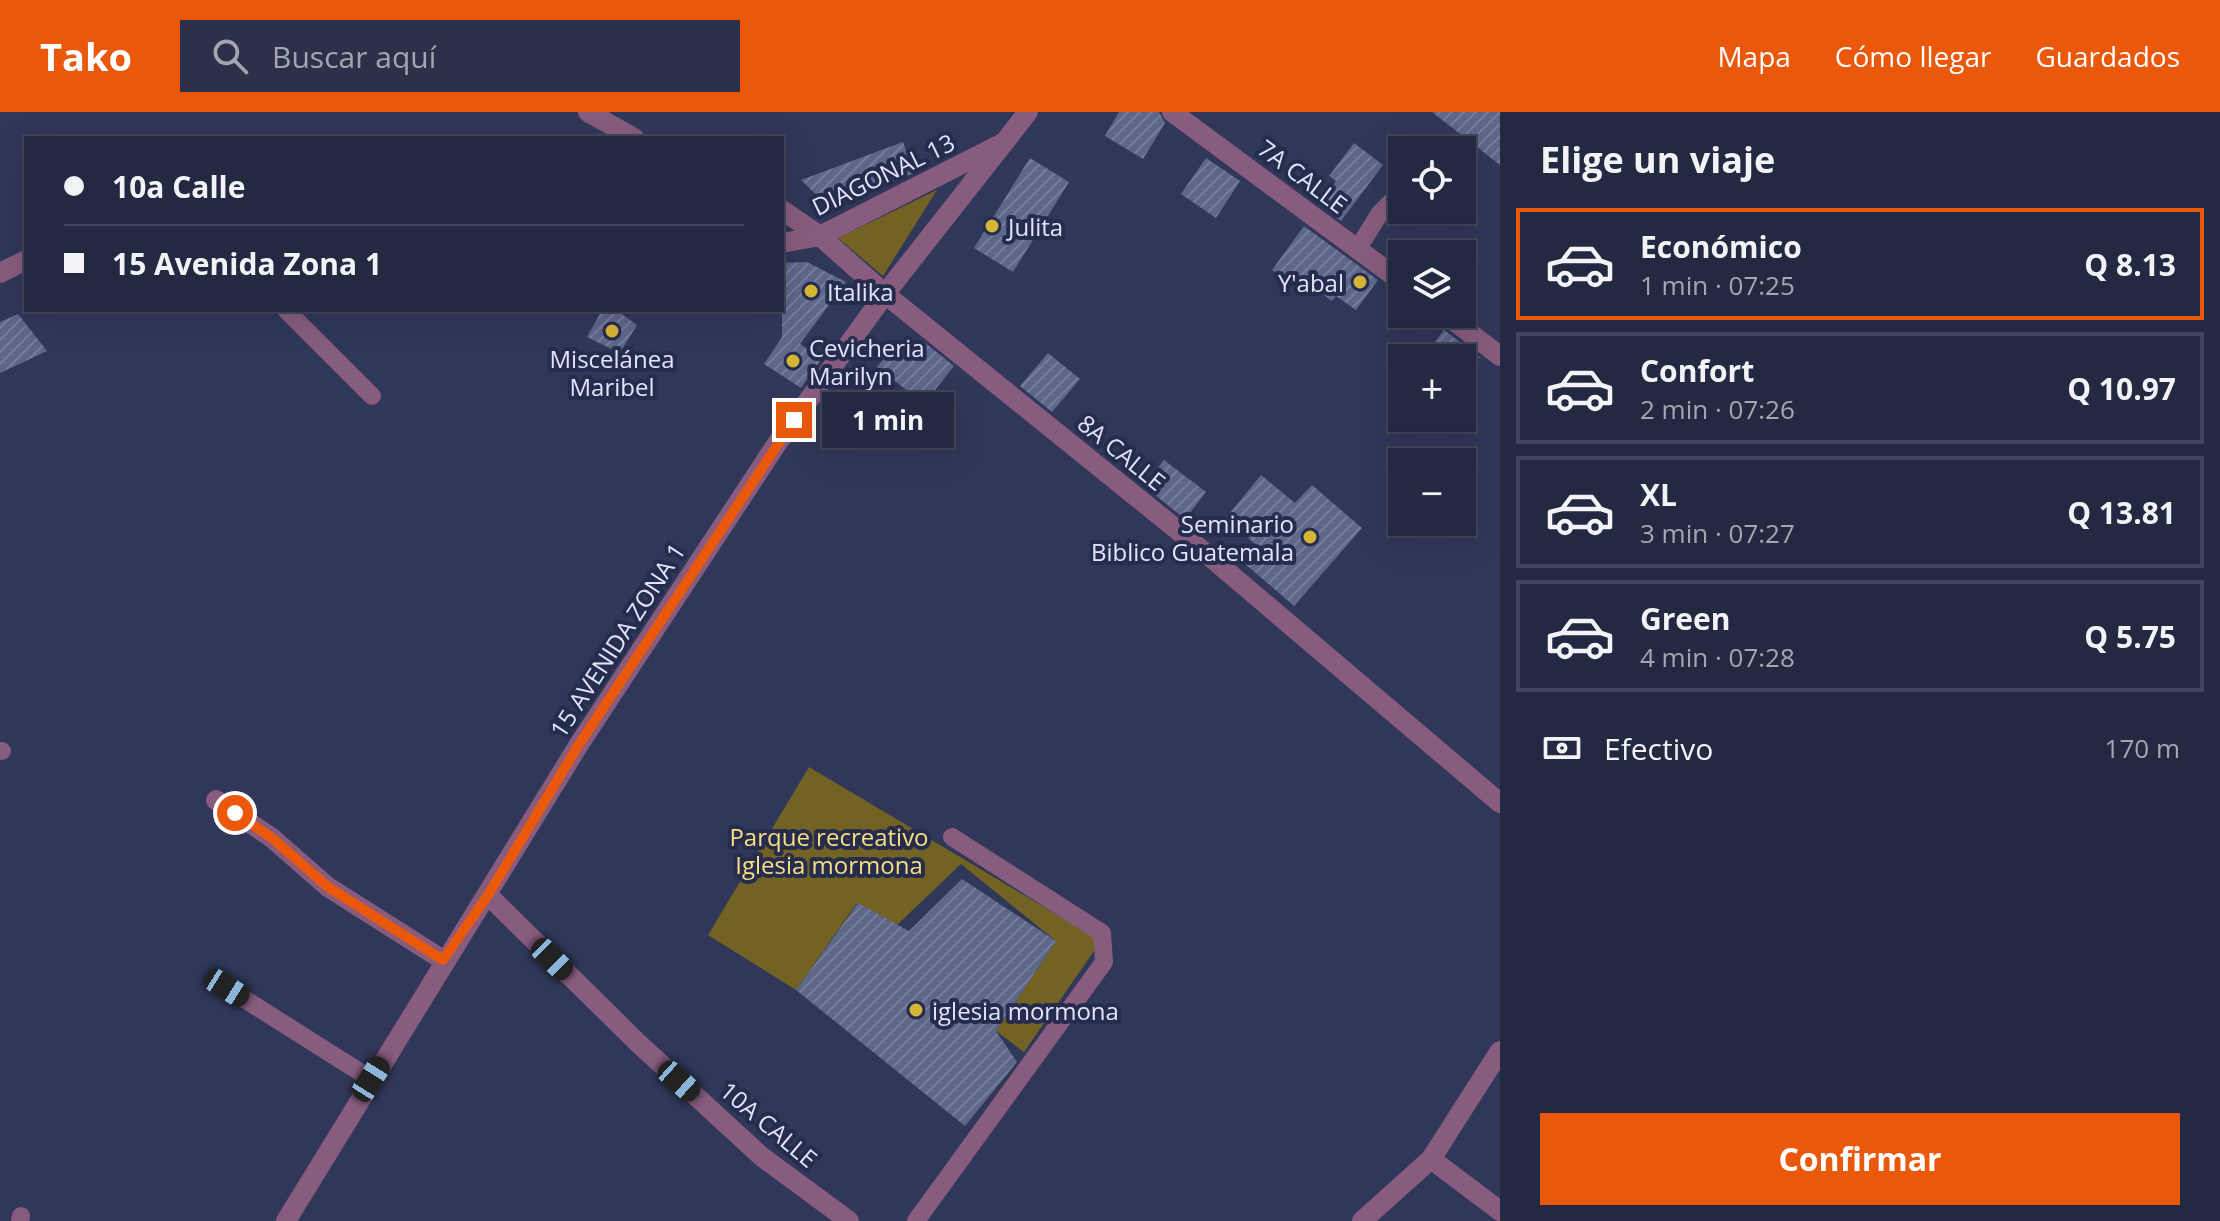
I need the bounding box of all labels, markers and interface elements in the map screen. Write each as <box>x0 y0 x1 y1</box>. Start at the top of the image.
search box <box>180 20 740 92</box>
text: Tako <box>40 30 132 82</box>
icon: search <box>208 34 252 78</box>
text: Buscar aquí <box>272 36 436 77</box>
text: Mapa <box>1717 37 1791 75</box>
text: Cómo llegar <box>1835 37 1991 75</box>
text: Guardados <box>2035 37 2180 75</box>
street label: DIAGONAL 13 <box>806 125 960 223</box>
street label: 7A CALLE <box>1252 132 1354 220</box>
text: Elige un viaje <box>1540 135 1775 184</box>
map controls <box>1388 136 1476 536</box>
button: locate <box>1388 136 1476 224</box>
text: 10a Calle <box>112 166 246 207</box>
place label: Julita <box>1006 210 1063 243</box>
marker: Julita <box>983 217 1001 235</box>
text: Económico <box>1640 226 1802 267</box>
icon: car <box>1544 228 1616 300</box>
button: layers <box>1388 240 1476 328</box>
text: 15 Avenida Zona 1 <box>112 243 382 284</box>
text: Q 8.13 <box>2084 244 2176 285</box>
place label: Y'abal <box>1278 266 1344 299</box>
text: 1 min · 07:25 <box>1640 267 1795 303</box>
marker: Y'abal <box>1351 273 1369 291</box>
place label: Italika <box>827 275 894 308</box>
marker: Italika <box>802 282 820 300</box>
marker: Miscelánea Maribel <box>603 322 621 340</box>
place label: Cevicheria Marilyn <box>809 331 925 392</box>
place label: Miscelánea Maribel <box>550 342 674 403</box>
button: + <box>1388 344 1476 432</box>
text: Confort <box>1640 350 1754 391</box>
marker: Cevicheria Marilyn <box>784 352 802 370</box>
icon: car <box>1544 352 1616 424</box>
text: Q 10.97 <box>2067 368 2176 409</box>
text: 2 min · 07:26 <box>1640 391 1795 427</box>
callout: 1 min <box>822 392 954 448</box>
route end <box>776 402 812 438</box>
text: 1 min <box>852 402 924 438</box>
street label: 8A CALLE <box>1071 407 1173 497</box>
button: − <box>1388 448 1476 536</box>
text: XL <box>1640 474 1677 515</box>
icon: car <box>1544 476 1616 548</box>
text: Q 13.81 <box>2067 492 2176 533</box>
place label: Seminario Biblico Guatemala <box>1091 507 1294 568</box>
text: 3 min · 07:27 <box>1640 515 1795 551</box>
marker: Seminario Biblico Guatemala <box>1301 528 1319 546</box>
street label: 15 AVENIDA ZONA 1 <box>542 536 692 744</box>
text: Green <box>1640 598 1731 639</box>
icon: car <box>1544 600 1616 672</box>
text: Q 5.75 <box>2084 616 2176 657</box>
text: 4 min · 07:28 <box>1640 639 1795 675</box>
icon: cash <box>1540 726 1584 770</box>
text: Efectivo <box>1604 728 1713 769</box>
text: 170 m <box>2105 730 2180 766</box>
route start <box>217 795 253 831</box>
park label: Parque recreativo Iglesia mormona <box>729 820 929 881</box>
car <box>527 934 577 984</box>
car <box>200 965 254 1011</box>
place label: iglesia mormona <box>932 994 1119 1027</box>
marker: iglesia mormona <box>907 1001 925 1019</box>
car <box>348 1052 394 1106</box>
car <box>653 1056 705 1106</box>
street label: 10A CALLE <box>713 1074 825 1174</box>
button: Confirmar <box>1540 1113 2180 1205</box>

